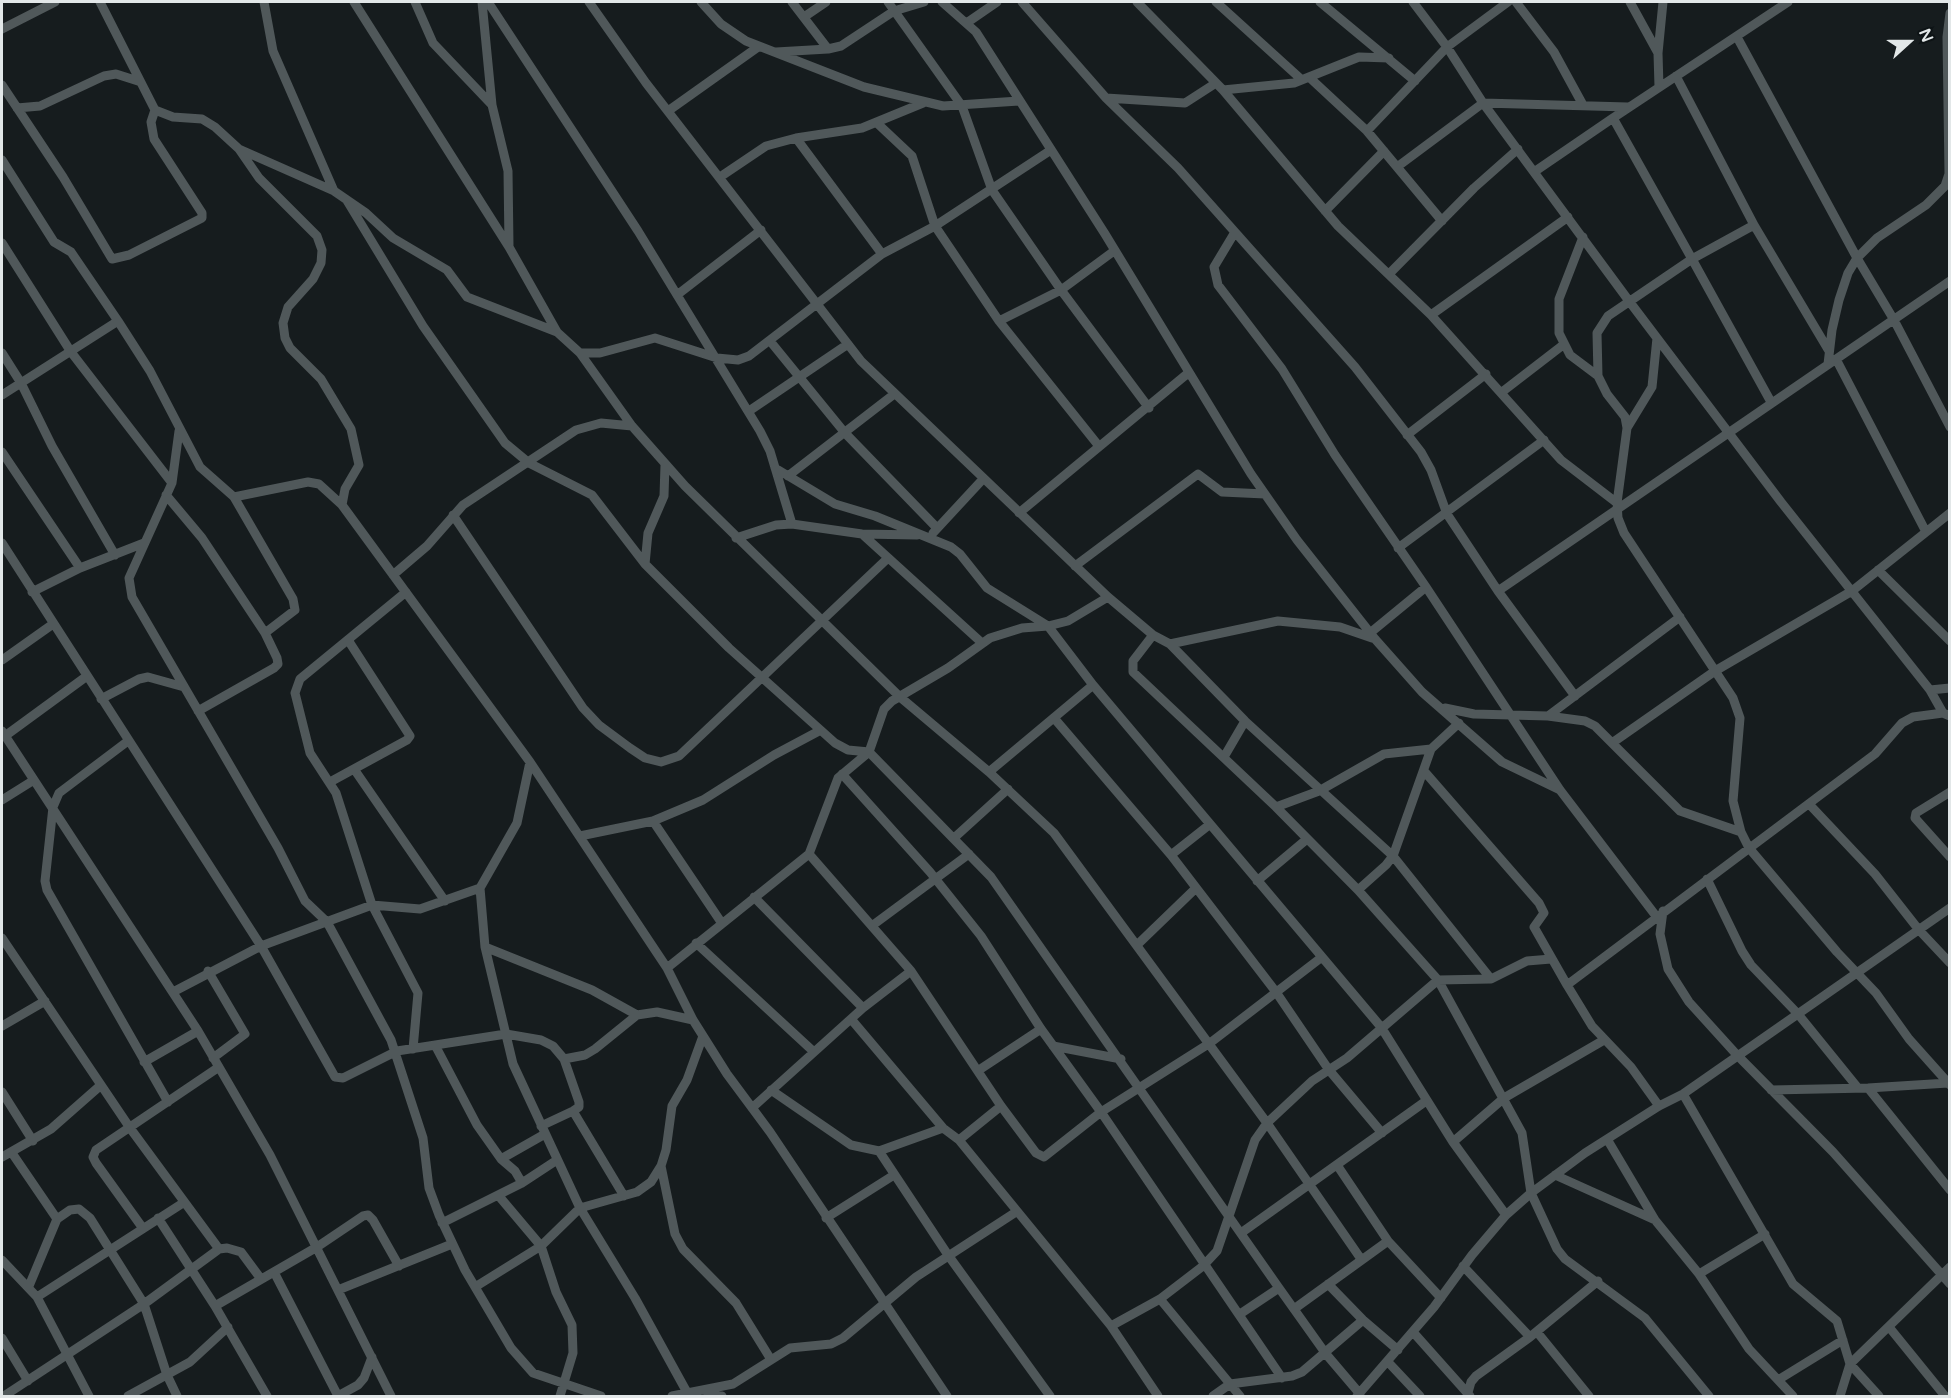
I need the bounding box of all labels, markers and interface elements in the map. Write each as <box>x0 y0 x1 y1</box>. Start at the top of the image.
north arrow <box>1879 12 1939 72</box>
text: N <box>1914 26 1937 45</box>

